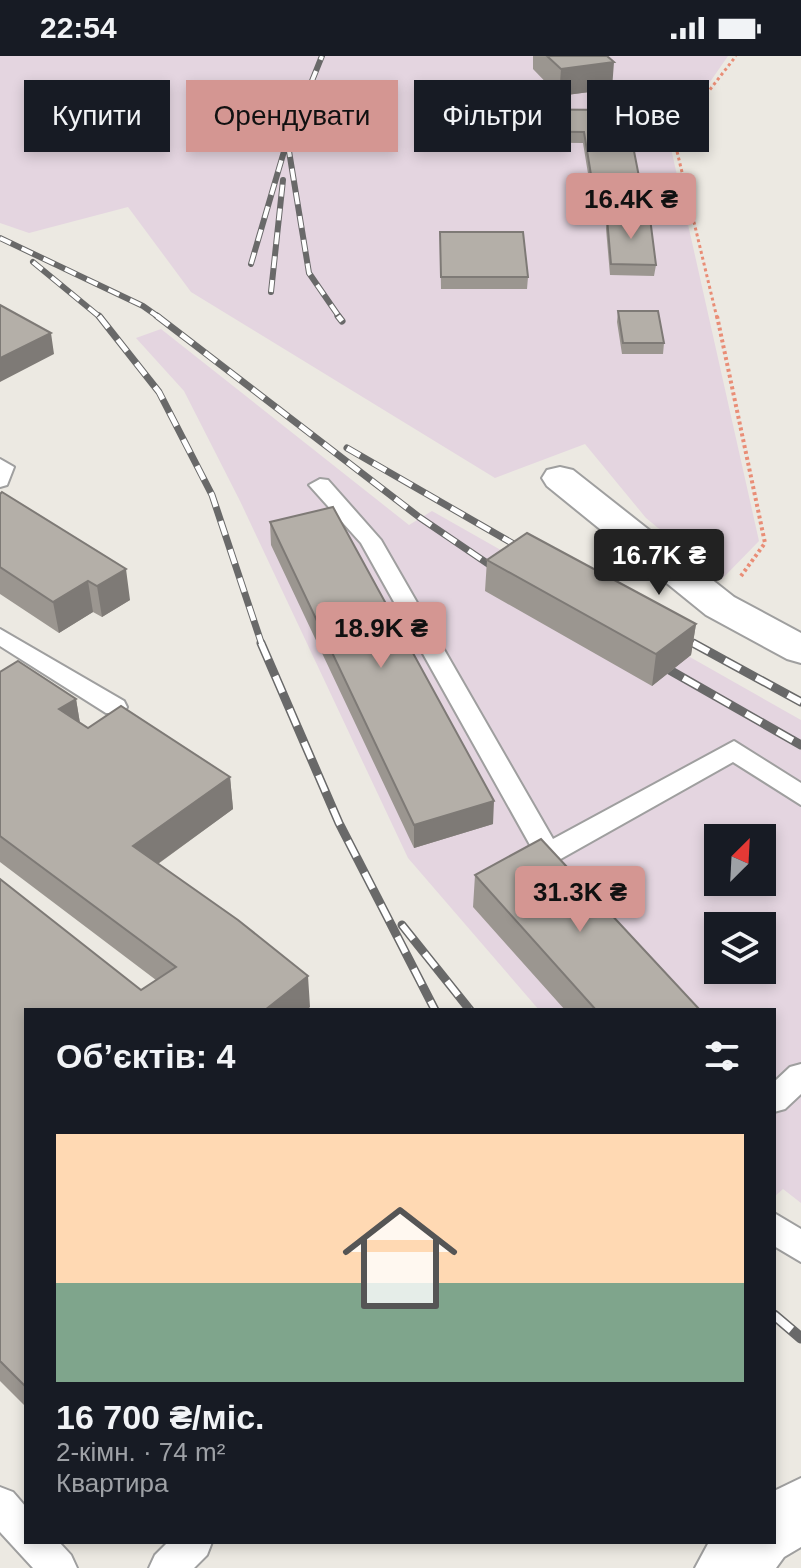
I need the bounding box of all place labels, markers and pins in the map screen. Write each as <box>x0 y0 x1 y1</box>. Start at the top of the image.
pin: 16.4K ₴ <box>557 173 705 241</box>
pin: 16.7K ₴ <box>585 529 733 597</box>
pin: 18.9K ₴ <box>307 602 455 670</box>
pin: 31.3K ₴ <box>506 866 654 934</box>

